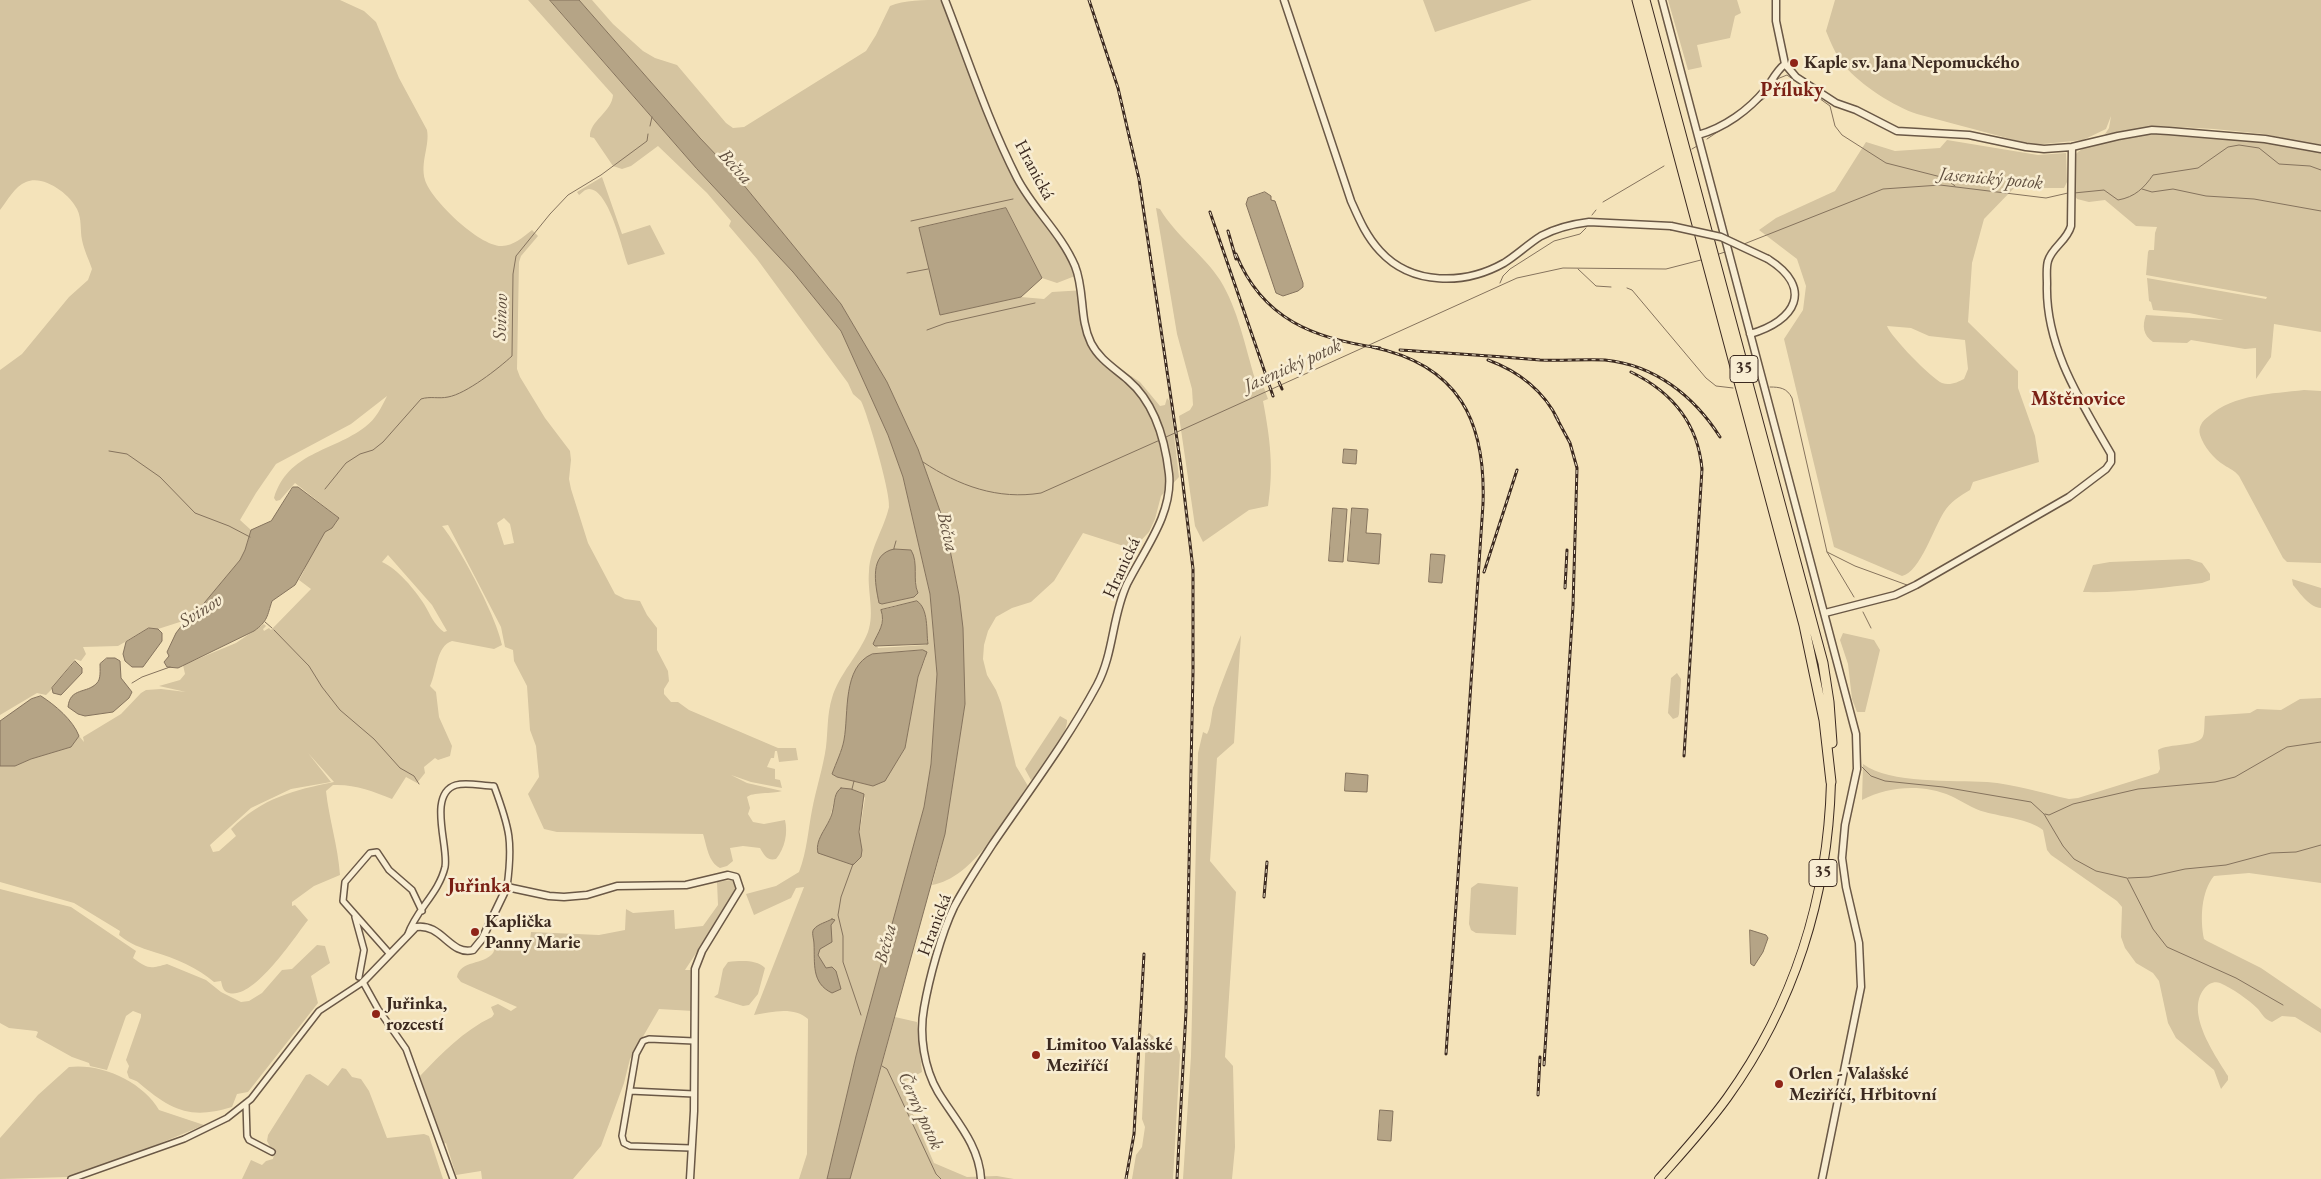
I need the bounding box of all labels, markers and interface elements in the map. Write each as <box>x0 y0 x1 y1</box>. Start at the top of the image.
place label: Kaple sv. Jana Nepomuckého <box>1804 52 2019 74</box>
marker: Kaple sv. Jana Nepomuckého <box>1788 57 1800 69</box>
district label: Příluky <box>1760 79 1824 103</box>
street label: Hranická <box>1009 136 1059 204</box>
water label: Bečva <box>713 144 757 190</box>
water label: Jasenický potok <box>1938 163 2044 195</box>
water label: Svinov <box>489 293 513 341</box>
water label: Jasenický potok <box>1241 334 1345 398</box>
road number: 35 <box>1730 356 1758 382</box>
district label: Mštěnovice <box>2031 388 2125 412</box>
water label: Bečva <box>931 510 963 554</box>
street label: Hranická <box>1099 534 1145 602</box>
water label: Svinov <box>175 589 227 633</box>
road number: 35 <box>1809 860 1837 886</box>
district label: Juřinka <box>447 875 511 899</box>
street label: Hranická <box>913 891 957 959</box>
place label: Kaplička Panny Marie <box>485 911 580 954</box>
water label: Bečva <box>870 922 902 966</box>
marker: Kaplička Panny Marie <box>469 926 481 938</box>
place label: Juřinka, rozcestí <box>386 993 447 1036</box>
marker: Juřinka, rozcestí <box>370 1008 382 1020</box>
place label: Limitoo Valašské Meziříčí <box>1046 1034 1172 1076</box>
marker: Limitoo Valašské Meziříčí <box>1030 1049 1042 1061</box>
place label: Orlen - Valašské Meziříčí, Hřbitovní <box>1789 1063 1937 1106</box>
water label: Černý potok <box>892 1068 948 1154</box>
marker: Orlen - Valašské Meziříčí, Hřbitovní <box>1773 1078 1785 1090</box>

